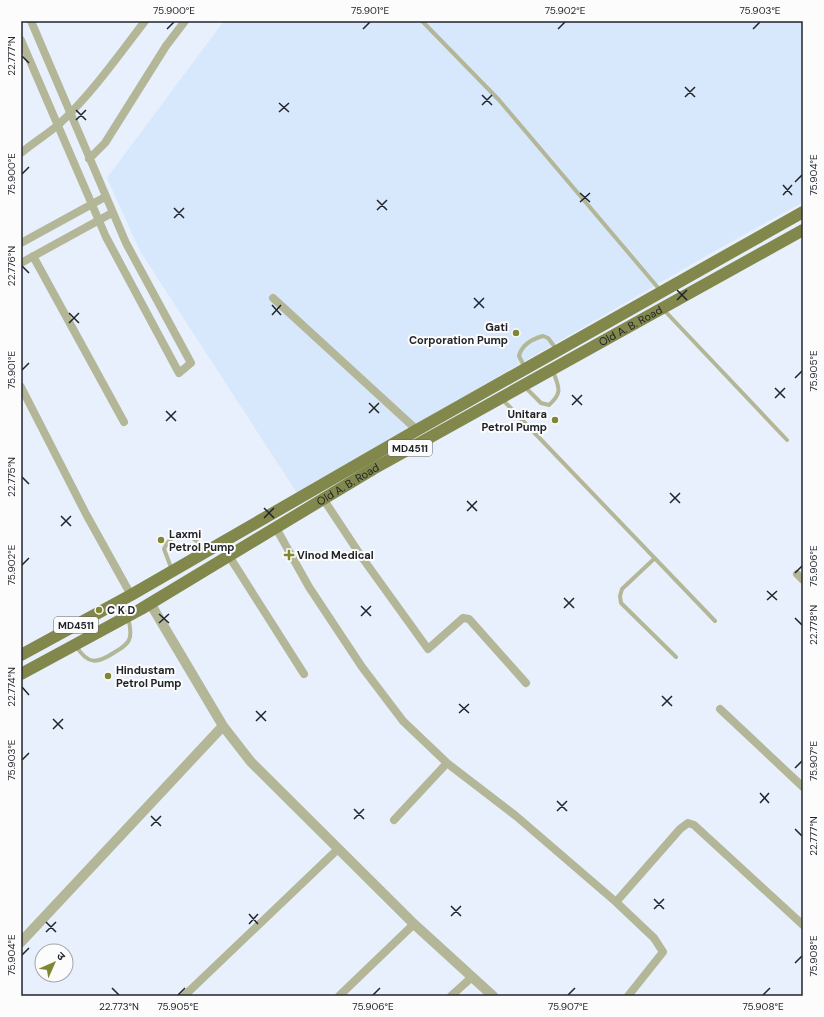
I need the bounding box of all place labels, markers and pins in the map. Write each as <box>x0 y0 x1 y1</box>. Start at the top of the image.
place label: Gati Corporation Pump <box>409 320 508 347</box>
marker: Gati Corporation Pump <box>511 328 521 338</box>
place label: Unitara Petrol Pump <box>481 407 547 434</box>
marker: Unitara Petrol Pump <box>550 415 560 425</box>
place label: Laxmi Petrol Pump <box>169 527 235 554</box>
marker: Laxmi Petrol Pump <box>156 535 166 545</box>
place label: Vinod Medical <box>297 548 374 562</box>
marker: Vinod Medical <box>284 550 294 560</box>
place label: C K D <box>107 603 135 617</box>
marker: C K D <box>94 605 104 615</box>
place label: Hindustam Petrol Pump <box>116 663 182 690</box>
marker: Hindustam Petrol Pump <box>103 671 113 681</box>

